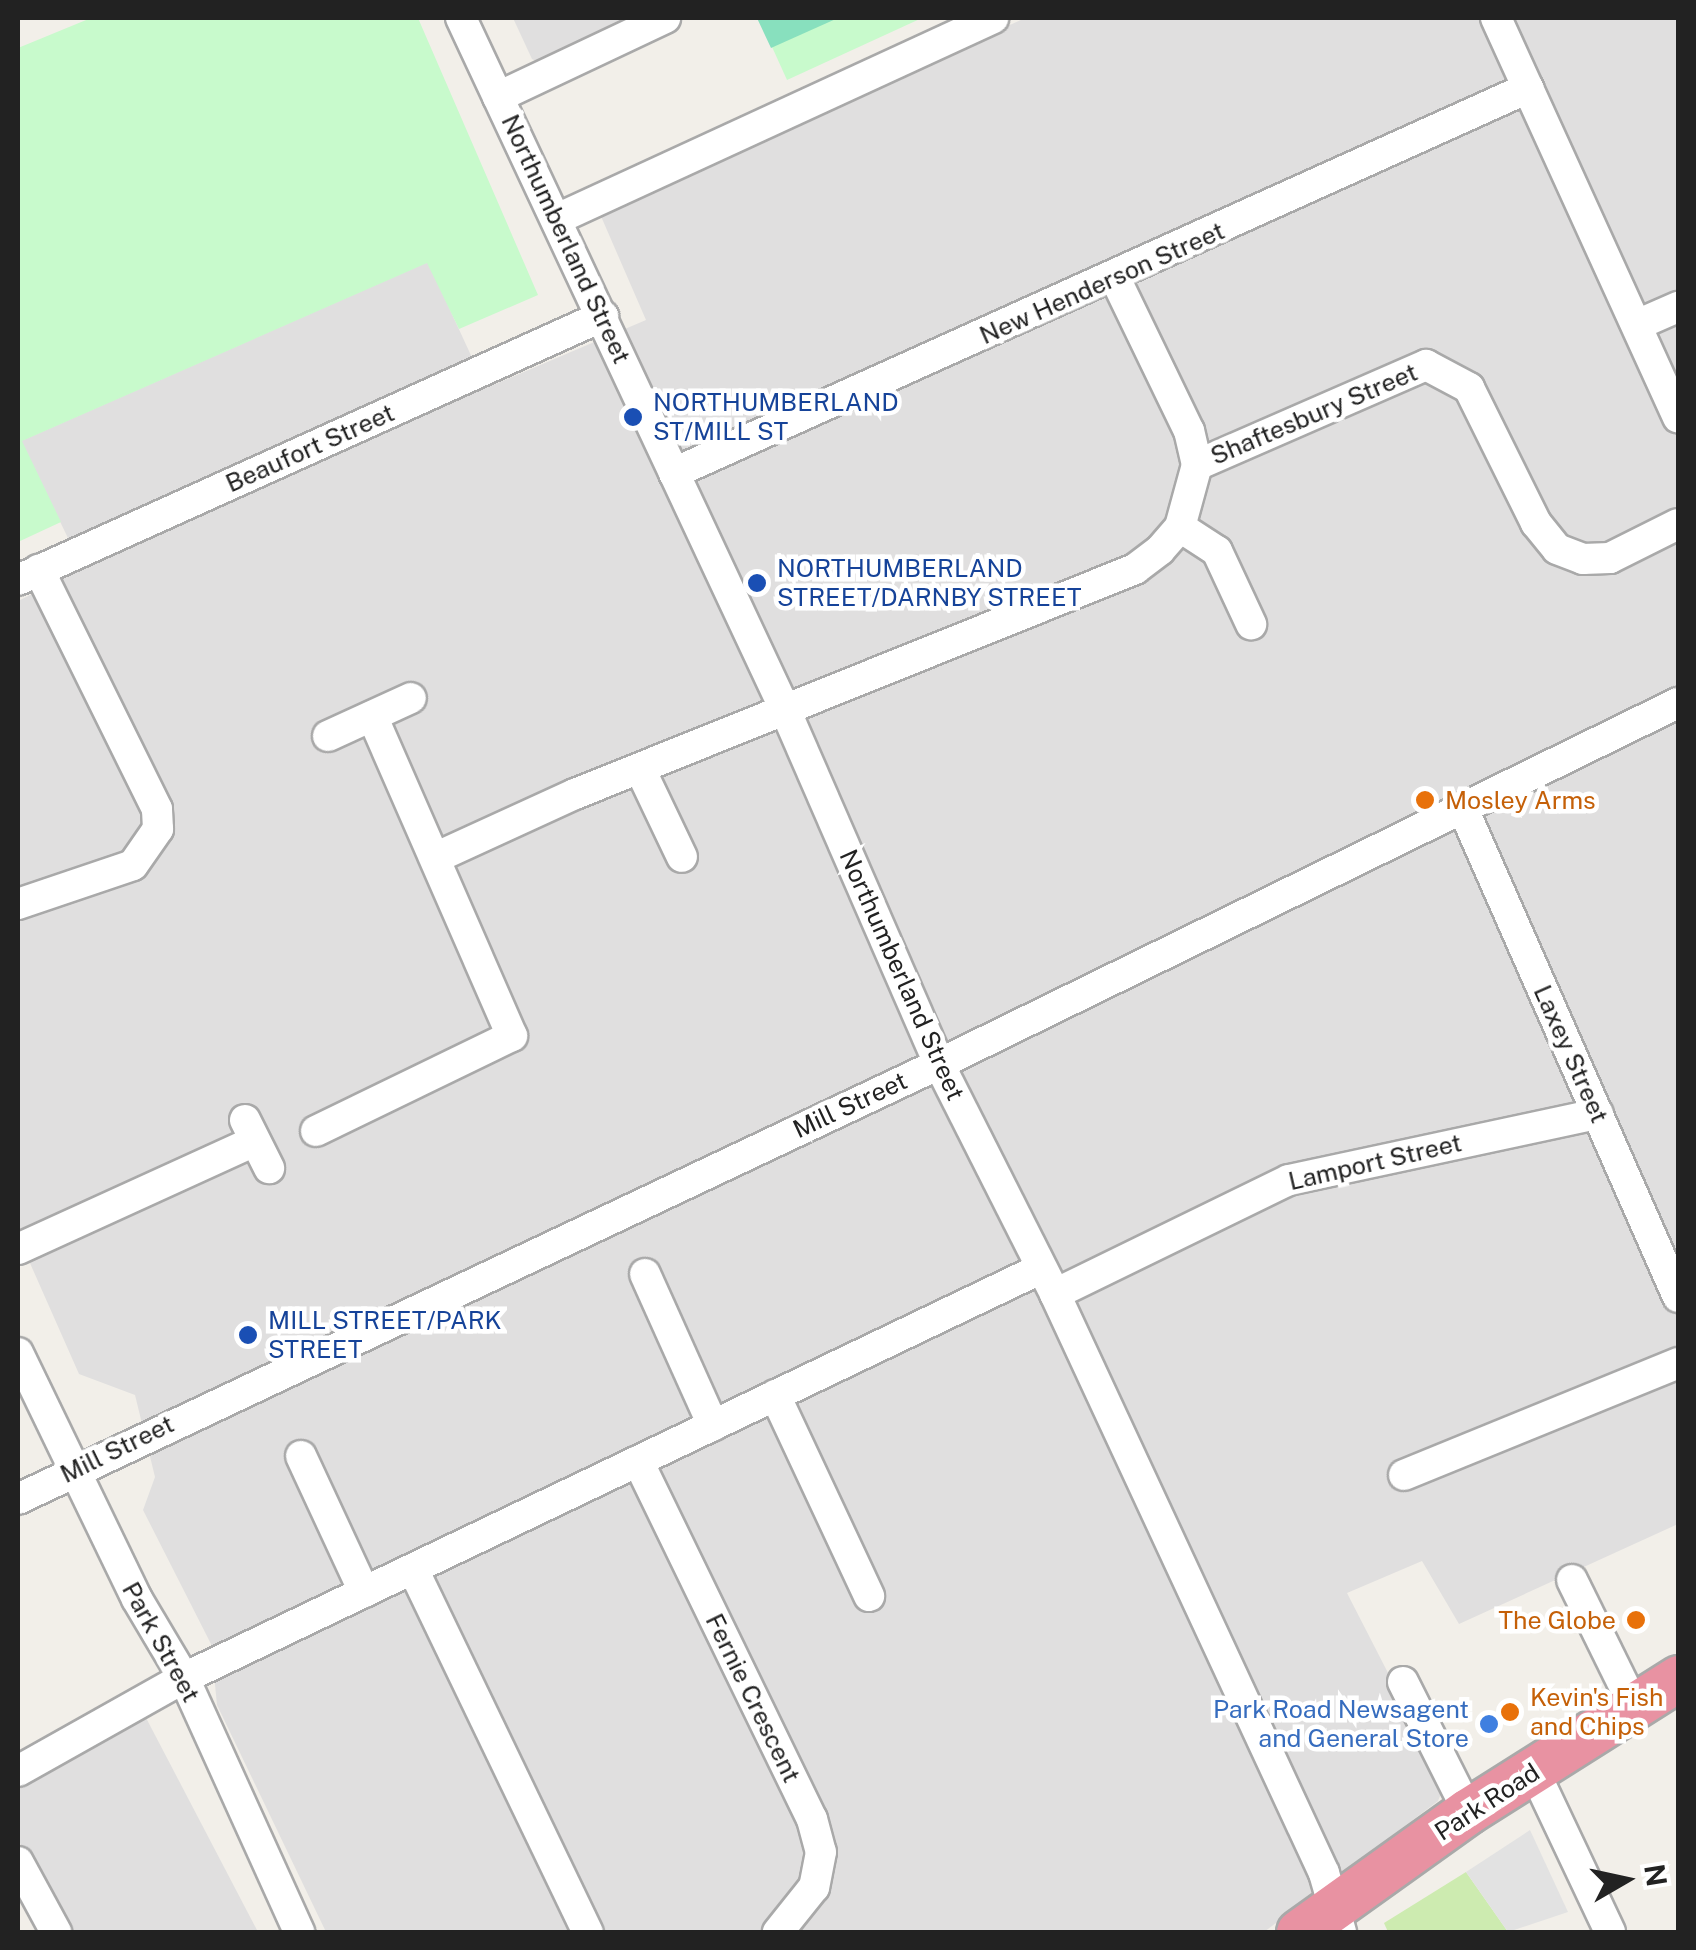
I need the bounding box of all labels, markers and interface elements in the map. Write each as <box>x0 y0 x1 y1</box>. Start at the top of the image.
street label: Northumberland Street <box>495 110 637 368</box>
street label: New Henderson Street <box>975 215 1229 351</box>
street label: Shaftesbury Street <box>1206 357 1422 471</box>
place label: NORTHUMBERLAND ST/MILL ST <box>653 388 899 447</box>
street label: Beaufort Street <box>221 397 399 499</box>
marker: NORTHUMBERLAND ST/MILL ST <box>622 406 644 428</box>
place label: NORTHUMBERLAND STREET/DARNBY STREET <box>777 554 1082 613</box>
marker: NORTHUMBERLAND STREET/DARNBY STREET <box>746 572 768 594</box>
place label: Mosley Arms <box>1445 785 1596 815</box>
marker: Mosley Arms <box>1414 789 1436 811</box>
street label: Northumberland Street <box>833 845 971 1105</box>
street label: Laxey Street <box>1527 980 1615 1128</box>
street label: Mill Street <box>788 1066 912 1144</box>
street label: Lamport Street <box>1286 1128 1464 1196</box>
place label: MILL STREET/PARK STREET <box>268 1306 502 1365</box>
marker: MILL STREET/PARK STREET <box>237 1324 259 1346</box>
street label: Mill Street <box>55 1409 179 1489</box>
street label: Park Street <box>116 1577 206 1707</box>
place label: The Globe <box>1498 1605 1616 1635</box>
street label: Fernie Crescent <box>699 1609 807 1787</box>
marker: The Globe <box>1625 1609 1647 1631</box>
place label: Kevin's Fish and Chips <box>1530 1683 1663 1742</box>
place label: Park Road Newsagent and General Store <box>1213 1695 1469 1754</box>
marker: Kevin's Fish and Chips <box>1499 1701 1521 1723</box>
marker: Park Road Newsagent and General Store <box>1478 1713 1500 1735</box>
street label: Park Road <box>1429 1757 1545 1847</box>
north arrow <box>1576 1830 1676 1930</box>
text: N <box>1638 1862 1674 1889</box>

